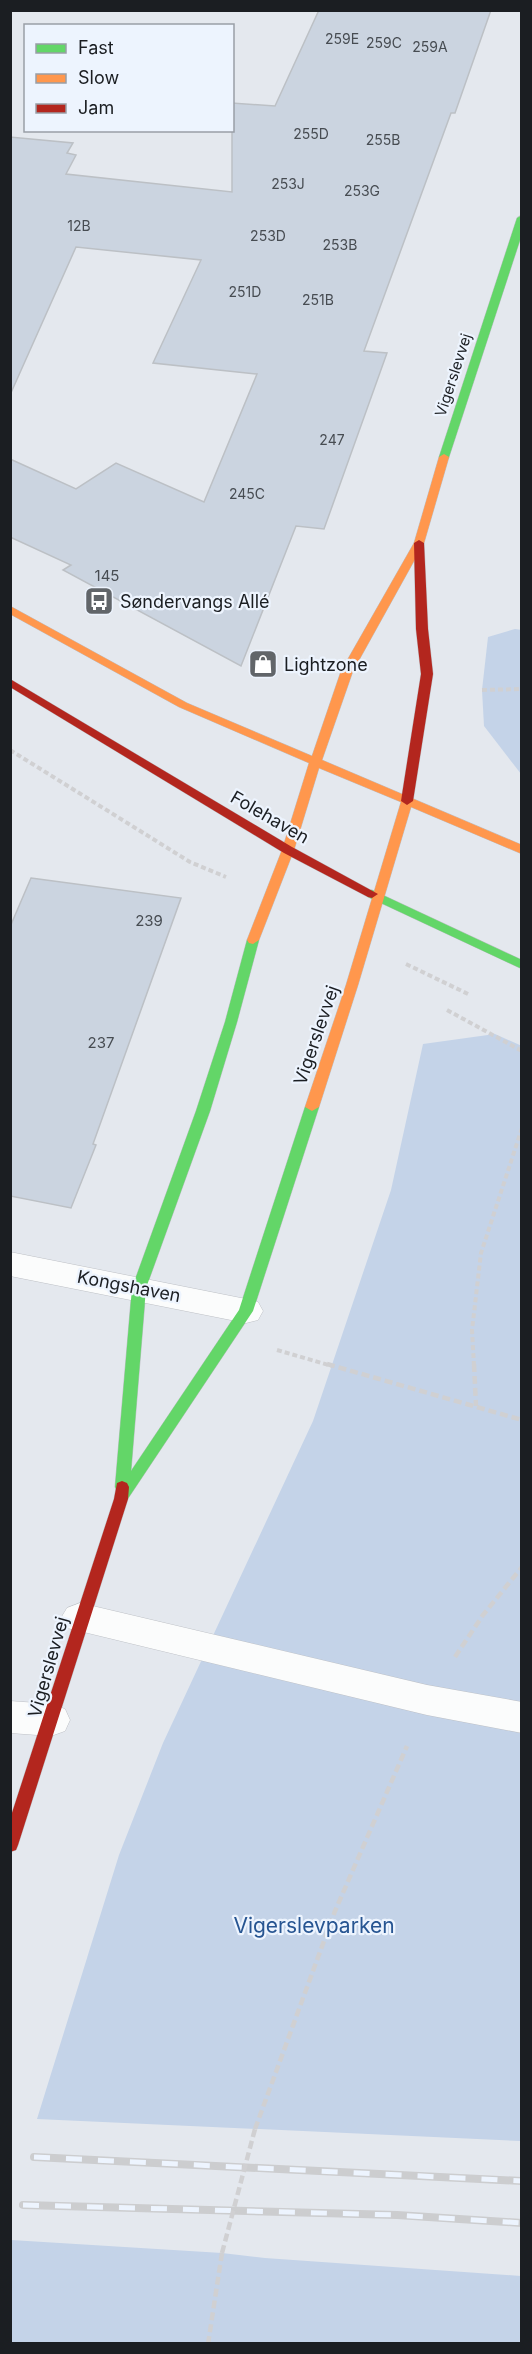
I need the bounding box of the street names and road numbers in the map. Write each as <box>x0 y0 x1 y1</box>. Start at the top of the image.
street label: Vigerslevvej <box>431 331 475 419</box>
street label: Folehaven <box>227 786 313 848</box>
street label: Vigerslevvej <box>289 982 343 1088</box>
street label: Kongshaven <box>76 1266 182 1306</box>
street label: Vigerslevvej <box>24 1614 72 1720</box>

